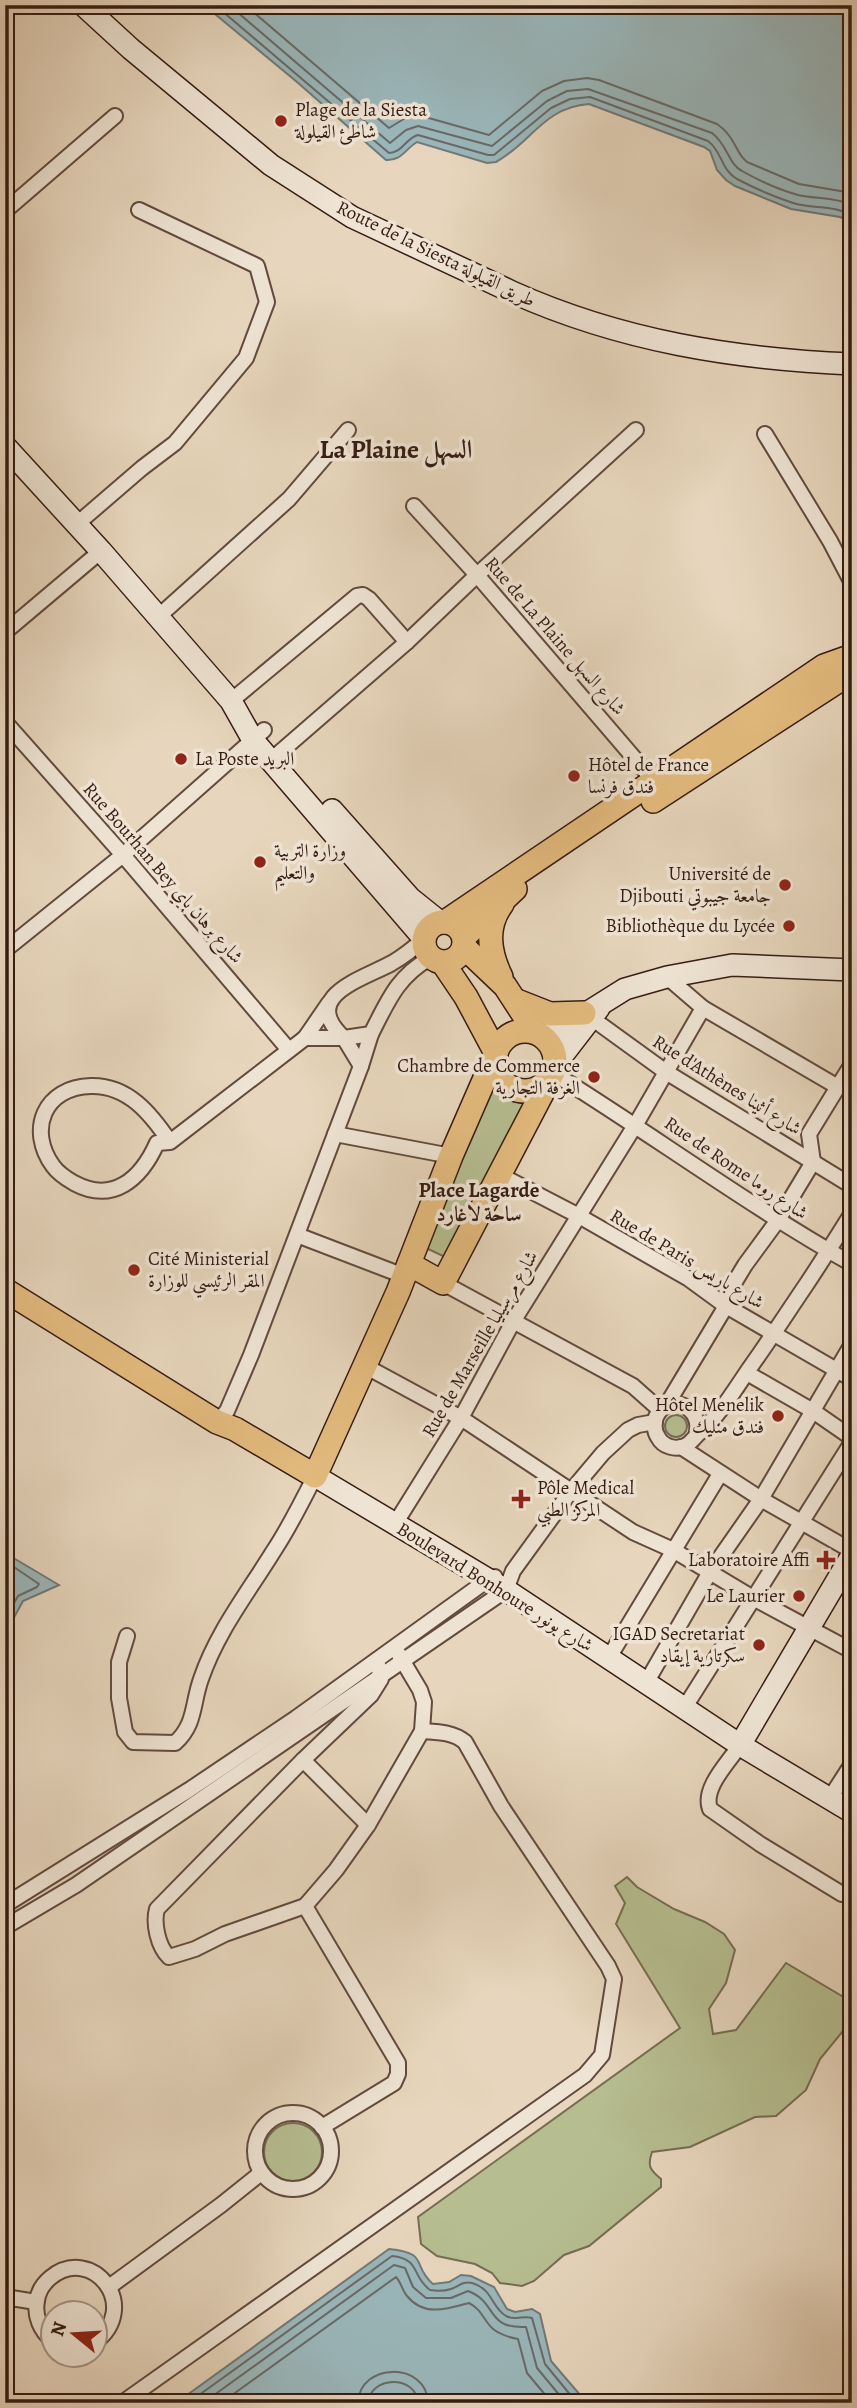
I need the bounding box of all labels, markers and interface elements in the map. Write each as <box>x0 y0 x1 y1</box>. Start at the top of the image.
place label: Plage de la Siesta شاطئ القيلولة <box>294 97 427 145</box>
marker: Plage de la Siesta شاطئ القيلولة <box>273 113 289 129</box>
street label: Route de la Siesta طريق القيلولة <box>332 194 540 314</box>
district label: La Plaine السهل <box>320 432 472 468</box>
street label: Rue de La Plaine شارع السهل <box>477 551 631 722</box>
place label: La Poste البريد <box>195 746 294 772</box>
marker: La Poste البريد <box>173 751 189 767</box>
place label: Hôtel de France فندق فرنسا <box>588 752 709 800</box>
marker: Hôtel de France فندق فرنسا <box>566 768 582 784</box>
street label: Rue Bourhan Bey شارع برهان باي <box>75 777 249 971</box>
place label: وزارة التربية والتعليم <box>274 838 346 892</box>
marker: وزارة التربية والتعليم <box>252 854 268 870</box>
place label: Université de Djibouti جامعة جيبوتي <box>619 861 771 911</box>
marker: Université de Djibouti جامعة جيبوتي <box>777 877 793 893</box>
place label: Bibliothèque du Lycée <box>606 913 775 939</box>
marker: Bibliothèque du Lycée <box>781 918 797 934</box>
street label: Rue d'Athènes شارع أثينا <box>647 1029 806 1143</box>
place label: Chambre de Commerce الغرفة التجارية <box>397 1053 580 1101</box>
marker: Chambre de Commerce الغرفة التجارية <box>586 1069 602 1085</box>
street label: Rue de Rome شارع روما <box>658 1110 813 1227</box>
district label: Place Lagarde ساحة لاغارد <box>418 1176 540 1228</box>
street label: Rue de Paris شارع باريس <box>604 1203 769 1317</box>
place label: Cité Ministerial المقر الرئيسي للوزارة <box>148 1246 269 1298</box>
street label: Rue de Marseille شارع مرسيليا <box>416 1246 546 1443</box>
marker: Cité Ministerial المقر الرئيسي للوزارة <box>126 1262 142 1278</box>
place label: Hôtel Menelik فندق منليك <box>655 1392 765 1440</box>
marker: Hôtel Menelik فندق منليك <box>770 1408 786 1424</box>
place label: Pôle Medical المركز الطبي <box>537 1475 634 1528</box>
marker: Pôle Medical المركز الطبي <box>511 1489 531 1509</box>
street label: Boulevard Bonhoure شارع بونور <box>391 1516 598 1660</box>
place label: Laboratoire Affi <box>688 1547 810 1573</box>
marker: Laboratoire Affi <box>816 1550 836 1570</box>
place label: Le Laurier <box>706 1583 785 1609</box>
marker: Le Laurier <box>791 1588 807 1604</box>
place label: IGAD Secretariat سكرتارية إيقاد <box>613 1621 745 1669</box>
marker: IGAD Secretariat سكرتارية إيقاد <box>751 1637 767 1653</box>
north arrow <box>38 2300 108 2370</box>
text: N <box>44 2318 73 2340</box>

